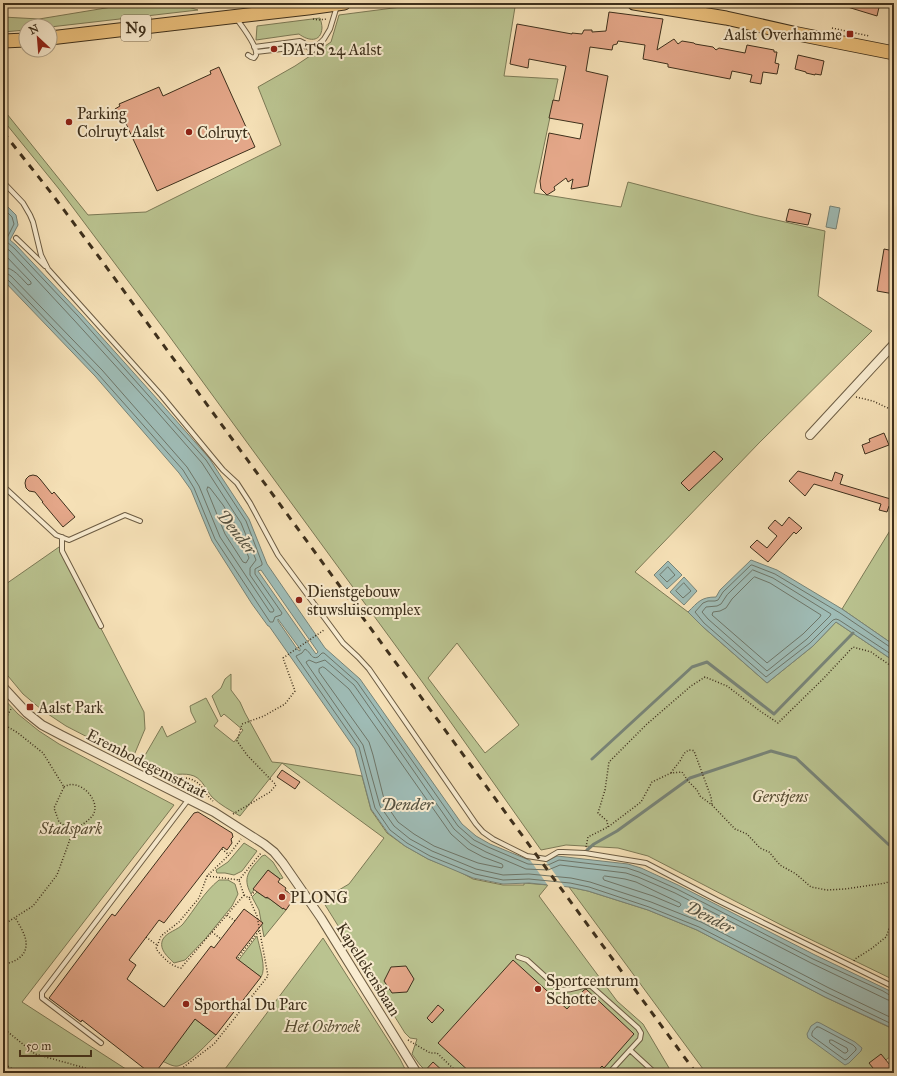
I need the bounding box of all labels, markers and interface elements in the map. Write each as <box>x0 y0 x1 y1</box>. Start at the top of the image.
road number: N9 <box>121 15 151 41</box>
north arrow <box>18 18 58 58</box>
text: N <box>27 21 41 37</box>
place label: Aalst Overhamme <box>723 25 842 44</box>
marker: Aalst Overhamme <box>845 29 855 39</box>
place label: DATS 24 Aalst <box>282 40 382 59</box>
marker: DATS 24 Aalst <box>269 44 279 54</box>
place label: Parking Colruyt Aalst <box>77 104 165 141</box>
marker: Parking Colruyt Aalst <box>64 117 74 127</box>
place label: Colruyt <box>197 123 248 142</box>
marker: Colruyt <box>184 127 194 137</box>
water label: Dender <box>212 505 262 560</box>
place label: Dienstgebouw stuwsluiscomplex <box>307 582 421 619</box>
marker: Dienstgebouw stuwsluiscomplex <box>294 595 304 605</box>
place label: Aalst Park <box>37 698 104 717</box>
marker: Aalst Park <box>25 702 35 712</box>
street label: Erembodegemstraat <box>83 725 210 803</box>
park label: Gerstjens <box>752 787 809 807</box>
water label: Dender <box>381 794 434 815</box>
park label: Stadspark <box>39 819 102 839</box>
place label: PLONG <box>290 888 348 907</box>
marker: PLONG <box>277 892 287 902</box>
water label: Dender <box>682 896 739 939</box>
street label: Kapellekensbaan <box>332 919 405 1020</box>
place label: Sportcentrum Schotte <box>546 971 639 1008</box>
marker: Sportcentrum Schotte <box>533 984 543 994</box>
place label: Sporthal Du Parc <box>194 995 308 1014</box>
marker: Sporthal Du Parc <box>181 999 191 1009</box>
park label: Het Osbroek <box>283 1017 360 1036</box>
scale bar <box>20 1032 91 1058</box>
text: 50 m <box>26 1039 51 1053</box>

